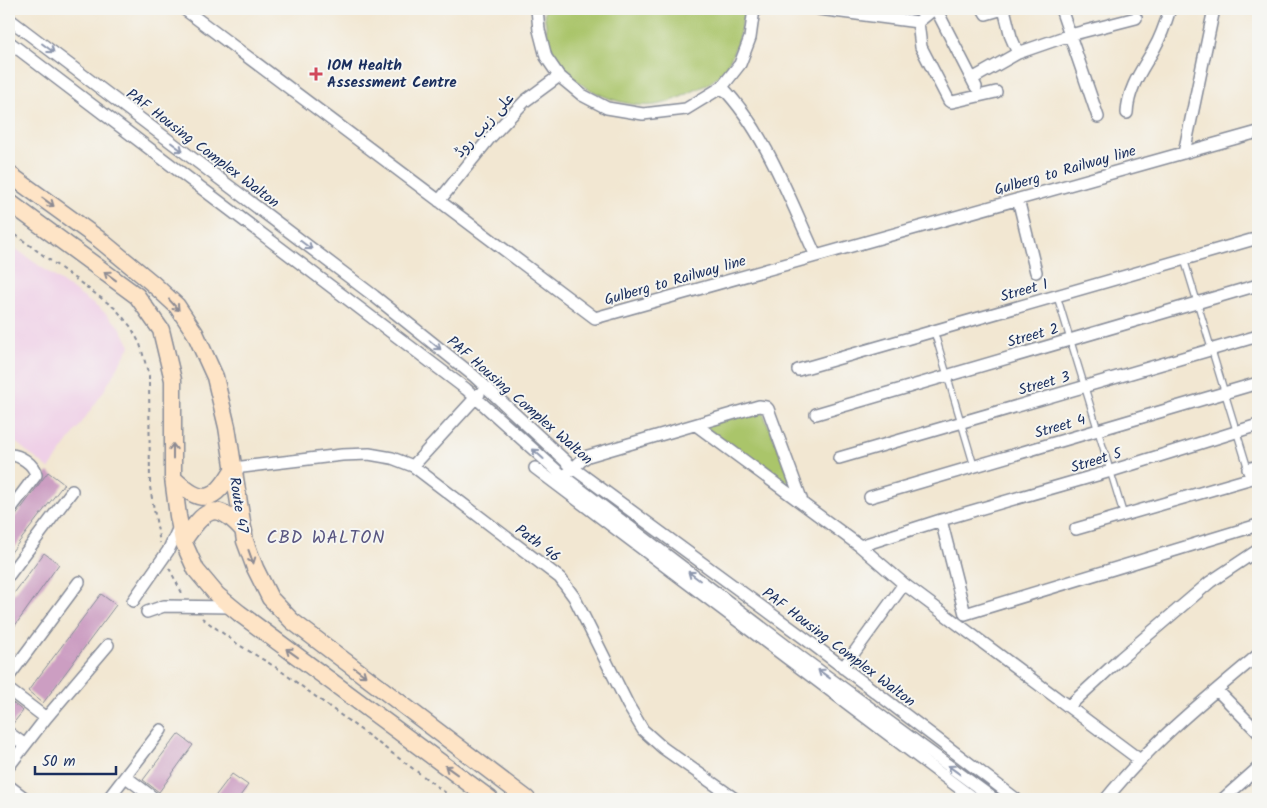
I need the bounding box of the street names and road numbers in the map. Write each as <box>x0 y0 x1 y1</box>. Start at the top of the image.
street label: PAF Housing Complex Walton <box>120 83 284 215</box>
street label: علی زیب روڈ <box>449 88 521 164</box>
street label: Gulberg to Railway line <box>991 139 1139 203</box>
street label: Gulberg to Railway line <box>601 249 749 313</box>
street label: Street 1 <box>998 273 1051 309</box>
street label: Street 2 <box>1005 317 1062 355</box>
street label: PAF Housing Complex Walton <box>441 330 598 471</box>
street label: Street 3 <box>1016 365 1073 403</box>
street label: Street 4 <box>1032 408 1089 446</box>
street label: Street 5 <box>1068 442 1126 480</box>
street label: Route 47 <box>222 475 254 536</box>
street label: Path 46 <box>510 519 565 569</box>
street label: PAF Housing Complex Walton <box>756 582 920 714</box>

